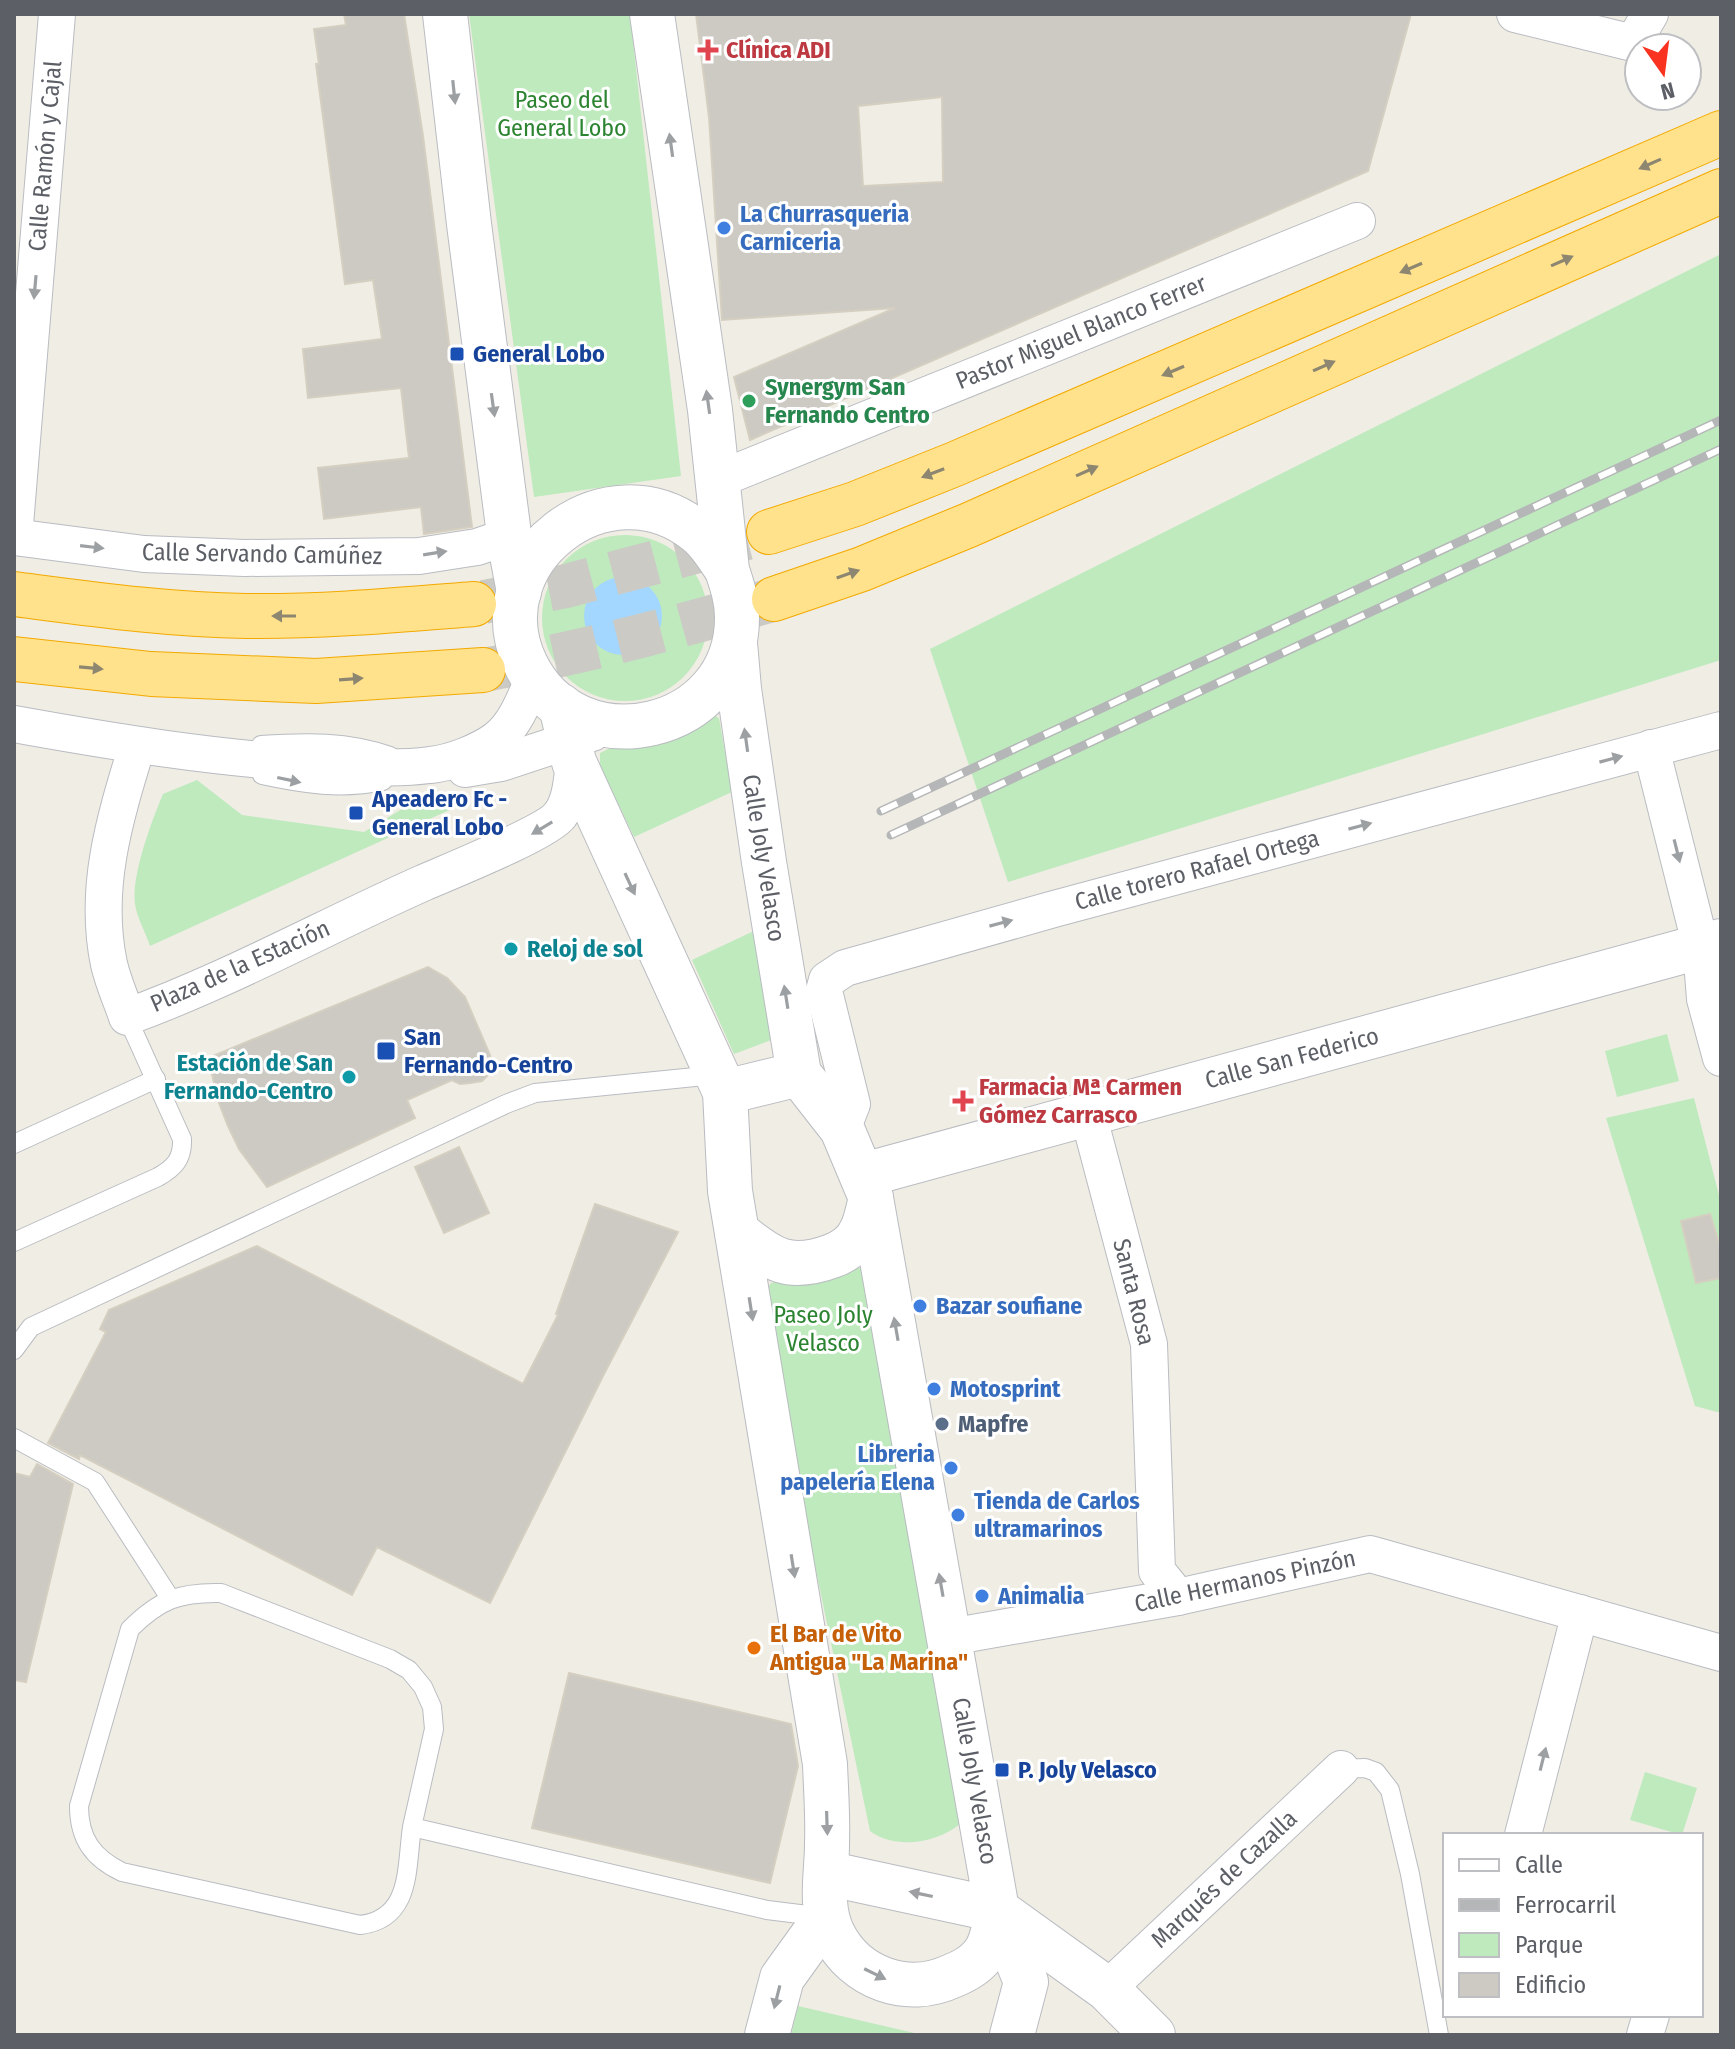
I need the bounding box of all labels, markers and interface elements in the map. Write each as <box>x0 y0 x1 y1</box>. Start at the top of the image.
north arrow <box>1623 32 1703 112</box>
place label: Clínica ADI <box>726 36 831 64</box>
marker: Clínica ADI <box>697 39 719 61</box>
street label: Calle Ramón y Cajal <box>23 60 67 252</box>
text: N <box>1658 76 1677 106</box>
one-way arrow <box>447 79 460 104</box>
park label: Paseo del General Lobo <box>497 86 627 142</box>
one-way arrow <box>664 132 677 157</box>
one-way arrow <box>1638 157 1661 171</box>
place label: La Churrasqueria Carniceria <box>740 200 909 256</box>
marker: La Churrasqueria Carniceria <box>715 219 733 237</box>
one-way arrow <box>1550 255 1574 268</box>
one-way arrow <box>1399 261 1423 274</box>
street label: Pastor Miguel Blanco Ferrer <box>952 269 1211 395</box>
one-way arrow <box>28 275 41 300</box>
place label: General Lobo <box>473 340 605 368</box>
marker: General Lobo <box>448 345 466 363</box>
one-way arrow <box>1313 359 1336 373</box>
one-way arrow <box>1161 364 1184 378</box>
place label: Synergym San Fernando Centro <box>765 373 930 429</box>
one-way arrow <box>701 389 714 414</box>
marker: Synergym San Fernando Centro <box>740 392 758 410</box>
one-way arrow <box>487 393 500 418</box>
one-way arrow <box>1075 465 1098 478</box>
one-way arrow <box>921 467 945 480</box>
street label: Calle Servando Camúñez <box>142 538 382 570</box>
one-way arrow <box>80 541 105 554</box>
one-way arrow <box>423 546 448 559</box>
one-way arrow <box>836 568 860 580</box>
one-way arrow <box>271 610 296 622</box>
one-way arrow <box>79 662 104 675</box>
one-way arrow <box>339 672 364 685</box>
one-way arrow <box>739 727 752 752</box>
one-way arrow <box>1599 752 1623 765</box>
street label: Calle Joly Velasco <box>737 772 791 944</box>
one-way arrow <box>277 775 302 787</box>
place label: Apeadero Fc - General Lobo <box>371 785 507 841</box>
marker: Apeadero Fc - General Lobo <box>347 804 365 822</box>
one-way arrow <box>531 820 552 835</box>
one-way arrow <box>1347 820 1372 832</box>
street label: Calle torero Rafael Ortega <box>1072 824 1322 916</box>
one-way arrow <box>1671 839 1683 864</box>
one-way arrow <box>624 872 637 896</box>
street label: Plaza de la Estación <box>146 914 334 1018</box>
one-way arrow <box>988 917 1013 929</box>
place label: Reloj de sol <box>527 935 643 963</box>
marker: Reloj de sol <box>502 940 520 958</box>
one-way arrow <box>780 984 792 1009</box>
street label: Calle San Federico <box>1202 1021 1382 1095</box>
place label: San Fernando-Centro <box>404 1023 573 1079</box>
marker: San Fernando-Centro <box>375 1040 397 1062</box>
place label: Estación de San Fernando-Centro <box>164 1049 333 1105</box>
marker: Estación de San Fernando-Centro <box>340 1068 358 1086</box>
place label: Farmacia Mª Carmen Gómez Carrasco <box>979 1073 1182 1129</box>
marker: Farmacia Mª Carmen Gómez Carrasco <box>954 1092 972 1110</box>
street label: Santa Rosa <box>1107 1236 1161 1348</box>
place label: Bazar soufiane <box>936 1292 1082 1320</box>
one-way arrow <box>745 1297 758 1322</box>
marker: Bazar soufiane <box>911 1297 929 1315</box>
park label: Paseo Joly Velasco <box>773 1301 873 1357</box>
one-way arrow <box>889 1316 902 1341</box>
place label: Motosprint <box>950 1375 1061 1403</box>
marker: Motosprint <box>925 1380 943 1398</box>
place label: Mapfre <box>958 1410 1028 1438</box>
marker: Mapfre <box>933 1415 951 1433</box>
place label: Libreria papelería Elena <box>780 1440 935 1496</box>
marker: Libreria papelería Elena <box>942 1459 960 1477</box>
place label: Tienda de Carlos ultramarinos <box>974 1487 1140 1543</box>
marker: Tienda de Carlos ultramarinos <box>949 1506 967 1524</box>
street label: Calle Hermanos Pinzón <box>1132 1544 1358 1618</box>
one-way arrow <box>787 1553 800 1578</box>
one-way arrow <box>934 1573 946 1598</box>
place label: Animalia <box>997 1582 1085 1610</box>
marker: Animalia <box>973 1587 991 1605</box>
place label: El Bar de Vito Antigua "La Marina" <box>769 1620 968 1676</box>
marker: El Bar de Vito Antigua "La Marina" <box>745 1639 763 1657</box>
street label: Calle Joly Velasco <box>947 1695 1003 1867</box>
one-way arrow <box>1537 1747 1549 1772</box>
place label: P. Joly Velasco <box>1018 1756 1157 1784</box>
marker: P. Joly Velasco <box>993 1761 1011 1779</box>
street label: Marqués de Cazalla <box>1145 1804 1303 1954</box>
one-way arrow <box>820 1811 833 1836</box>
legend <box>1443 1833 1703 2017</box>
text: Calle <box>1515 1851 1563 1879</box>
one-way arrow <box>908 1887 933 1900</box>
text: Ferrocarril <box>1515 1891 1616 1919</box>
text: Parque <box>1515 1931 1583 1959</box>
one-way arrow <box>864 1967 887 1981</box>
text: Edificio <box>1515 1971 1586 1999</box>
one-way arrow <box>770 1985 782 2010</box>

